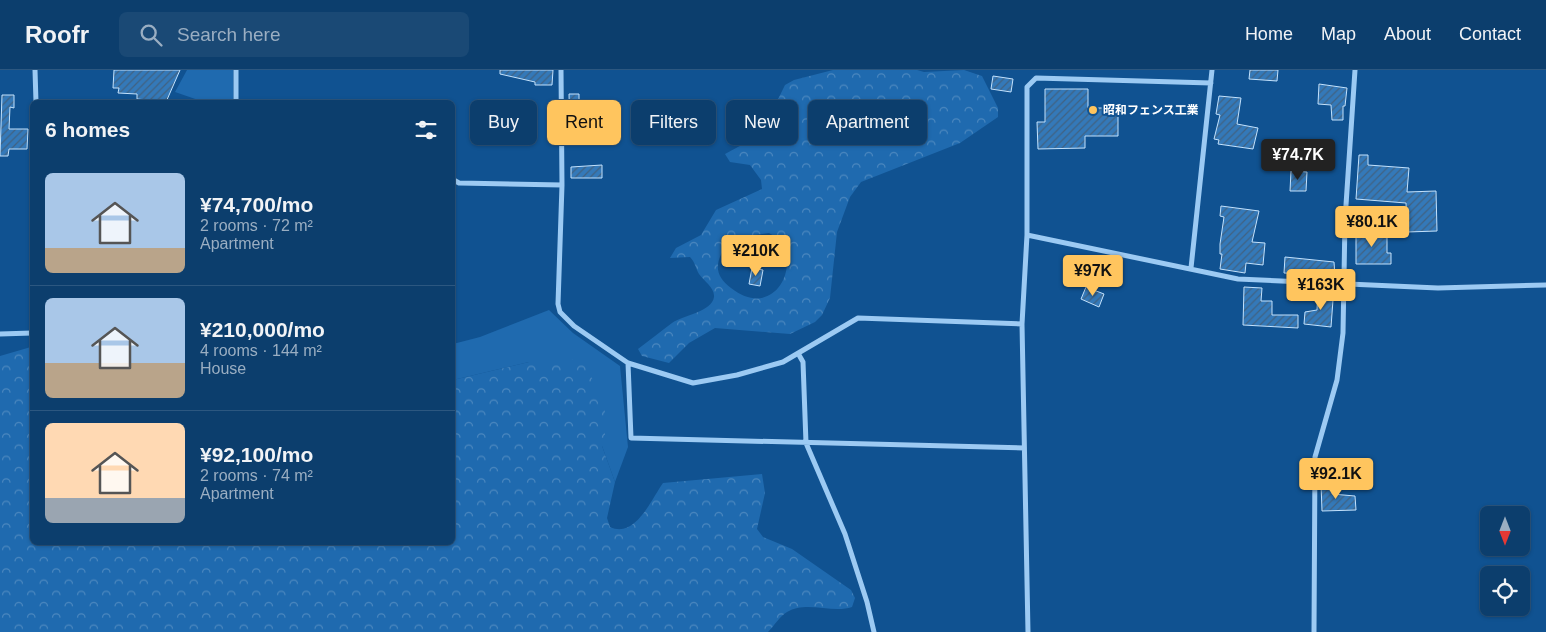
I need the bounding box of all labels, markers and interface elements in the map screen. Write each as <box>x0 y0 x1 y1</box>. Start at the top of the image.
search box <box>119 12 469 57</box>
text: Roofr <box>25 21 89 48</box>
icon: search <box>137 21 165 49</box>
text: Search here <box>177 24 281 45</box>
text: Home <box>1245 24 1293 44</box>
text: Map <box>1321 24 1356 44</box>
text: About <box>1384 24 1431 44</box>
text: Contact <box>1459 24 1521 44</box>
chip: Buy <box>470 100 537 145</box>
chip: Rent <box>547 100 621 145</box>
chip: Filters <box>631 100 716 145</box>
chip: New <box>726 100 798 145</box>
chip: Apartment <box>808 100 927 145</box>
place label: 昭和フェンス工業 <box>1103 103 1199 117</box>
marker: 昭和フェンス工業 <box>1087 104 1099 116</box>
icon: filters <box>412 116 440 144</box>
text: 6 homes <box>45 118 130 141</box>
pin: ¥74.7K <box>1257 138 1339 181</box>
text: ¥74.7K <box>1272 146 1324 163</box>
icon: home <box>85 193 145 253</box>
text: ¥74,700/mo <box>200 193 313 216</box>
pin: ¥80.1K <box>1331 206 1413 248</box>
text: ¥80.1K <box>1346 213 1398 230</box>
text: 2 rooms · 72 m² <box>200 217 313 234</box>
pin: ¥210K <box>721 234 791 277</box>
text: Apartment <box>200 235 274 252</box>
text: ¥210K <box>732 242 780 259</box>
pin: ¥97K <box>1063 254 1123 297</box>
text: ¥97K <box>1074 262 1112 279</box>
pin: ¥163K <box>1286 268 1356 311</box>
text: ¥163K <box>1297 276 1345 293</box>
icon: home <box>85 318 145 378</box>
text: ¥210,000/mo <box>200 318 325 341</box>
text: 4 rooms · 144 m² <box>200 342 322 359</box>
text: House <box>200 360 246 377</box>
icon: home <box>85 443 145 503</box>
text: ¥92,100/mo <box>200 443 313 466</box>
pin: ¥92.1K <box>1295 458 1377 500</box>
text: ¥92.1K <box>1310 465 1362 482</box>
text: 2 rooms · 74 m² <box>200 467 313 484</box>
text: Apartment <box>200 485 274 502</box>
north arrow <box>1480 506 1530 556</box>
map controls <box>1480 506 1530 616</box>
button: locate <box>1480 566 1530 616</box>

